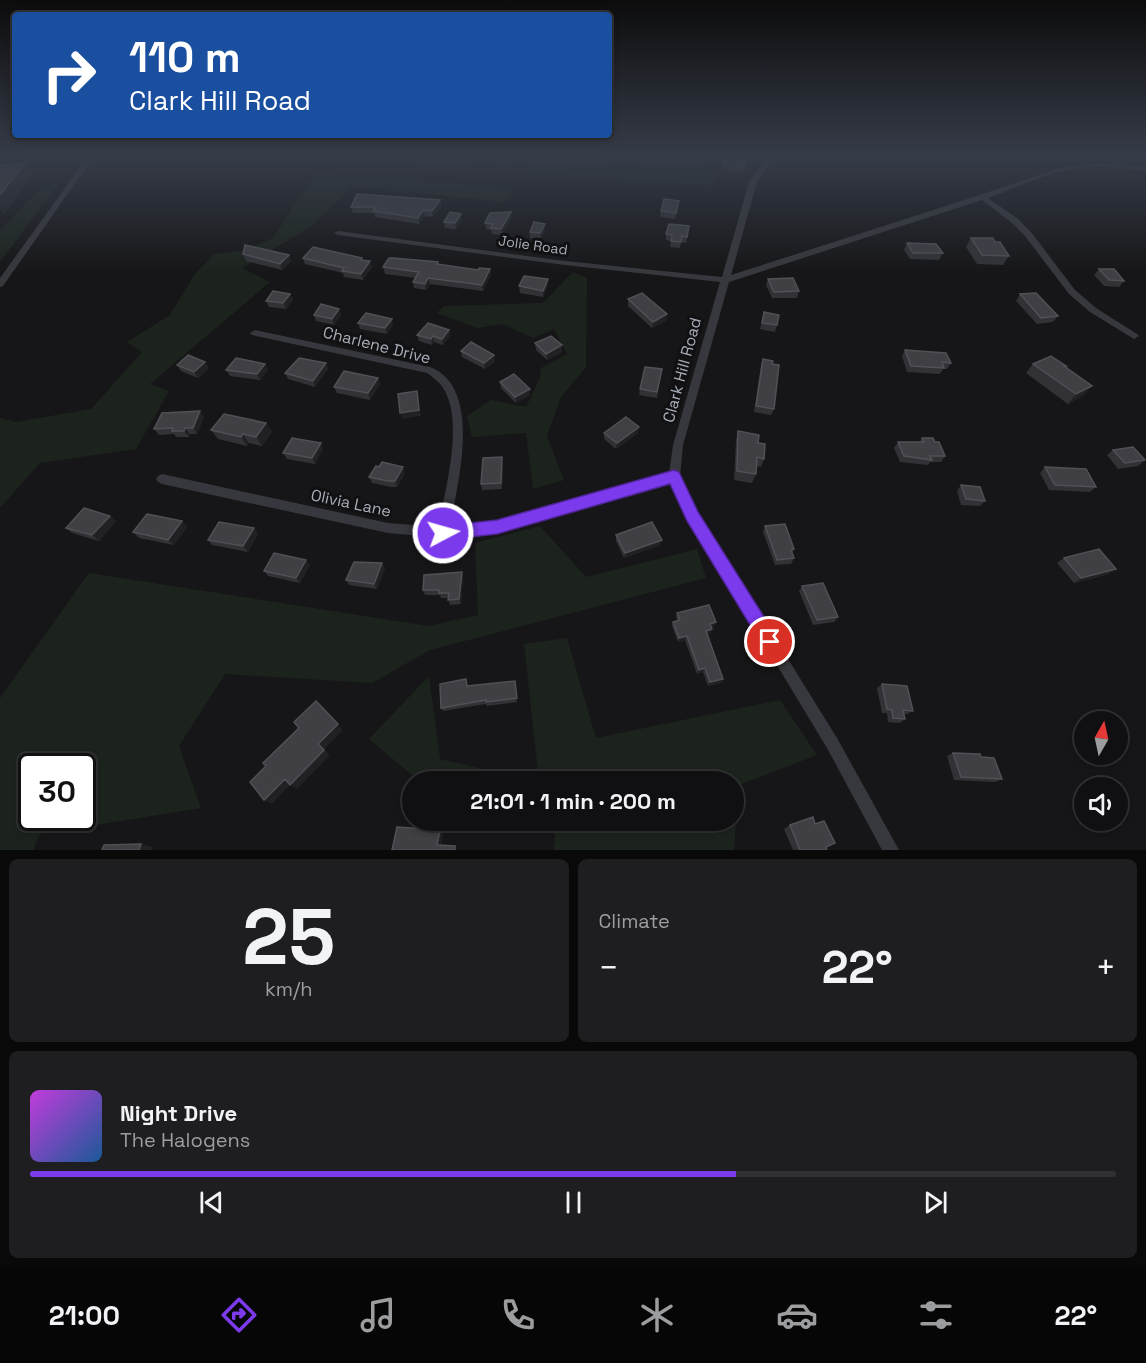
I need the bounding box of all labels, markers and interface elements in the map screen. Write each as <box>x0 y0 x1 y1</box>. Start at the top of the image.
text: 110 m <box>129 31 241 84</box>
icon: right <box>30 36 108 114</box>
text: Clark Hill Road <box>129 83 311 118</box>
street label: Jolie Road <box>497 231 569 259</box>
street label: Clark Hill Road <box>658 315 706 425</box>
street label: Charlene Drive <box>321 321 433 369</box>
street label: Olivia Lane <box>309 484 393 522</box>
position arrow <box>411 501 475 565</box>
pin <box>744 616 795 667</box>
icon: arrive <box>753 625 786 658</box>
north arrow <box>1074 711 1128 765</box>
map controls <box>1074 711 1128 831</box>
speed limit sign: 30 <box>18 753 96 831</box>
button: sound <box>1074 777 1128 831</box>
text: 21:01 · 1 min · 200 m <box>470 787 676 815</box>
text: 25 <box>242 887 335 987</box>
text: Climate <box>599 908 670 934</box>
text: 22° <box>822 939 893 996</box>
text: − <box>599 947 619 989</box>
text: + <box>1096 947 1116 989</box>
text: km/h <box>265 976 313 1002</box>
text: Night Drive <box>120 1099 237 1127</box>
text: The Halogens <box>120 1127 250 1153</box>
icon: previous <box>195 1186 228 1219</box>
icon: pause <box>557 1186 590 1219</box>
icon: next <box>919 1186 952 1219</box>
icon: directions <box>218 1294 260 1336</box>
icon: music <box>357 1294 399 1336</box>
icon: phone <box>497 1294 539 1336</box>
icon: climate <box>636 1294 678 1336</box>
icon: car <box>776 1294 818 1336</box>
icon: filters <box>915 1294 957 1336</box>
text: 21:00 <box>49 1298 120 1333</box>
text: 22° <box>1055 1298 1097 1333</box>

